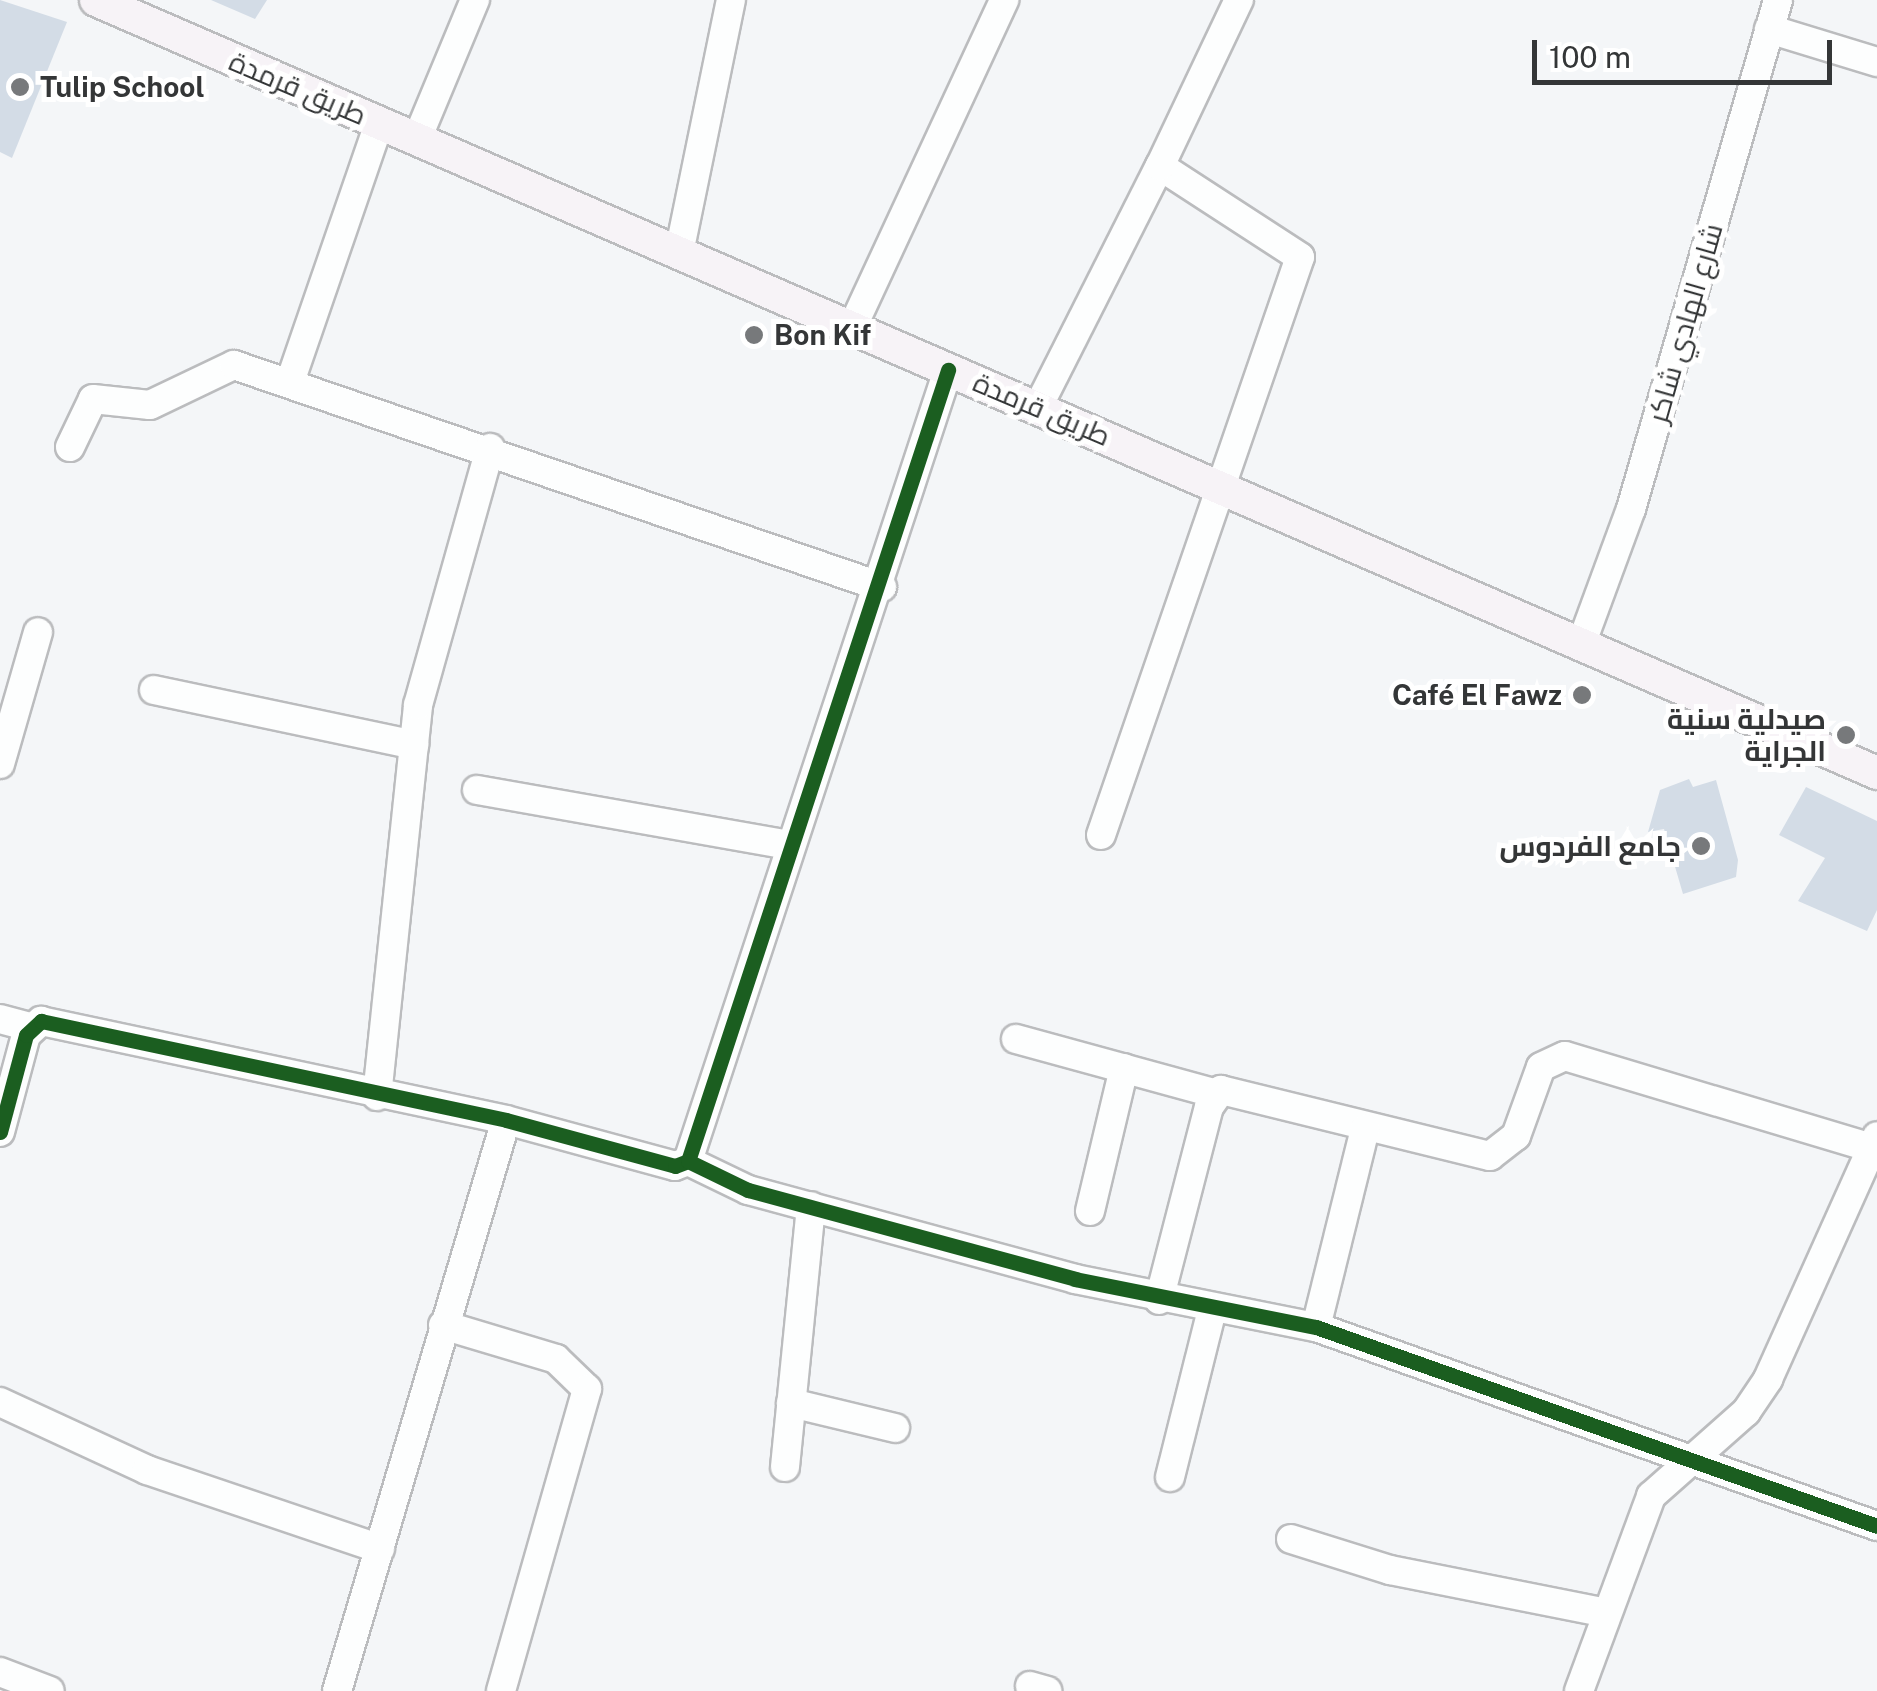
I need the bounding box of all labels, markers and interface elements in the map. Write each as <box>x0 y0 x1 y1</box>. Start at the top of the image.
scale bar <box>1537 20 1837 82</box>
text: 100 m <box>1549 39 1631 75</box>
street label: طريق قرمدة <box>224 44 372 132</box>
place label: Tulip School <box>40 70 205 104</box>
marker: Tulip School <box>9 76 31 98</box>
street label: شارع الهادي شاكر <box>1640 219 1730 427</box>
place label: Bon Kif <box>774 318 871 352</box>
marker: Bon Kif <box>743 324 765 346</box>
street label: طريق قرمدة <box>968 365 1116 453</box>
place label: Café El Fawz <box>1392 678 1562 712</box>
marker: Café El Fawz <box>1571 684 1593 706</box>
place label: صيدلية سنية الجراية <box>1667 702 1826 768</box>
marker: صيدلية سنية الجراية <box>1835 724 1857 746</box>
place label: جامع الفردوس <box>1500 829 1681 863</box>
marker: جامع الفردوس <box>1690 835 1712 857</box>

